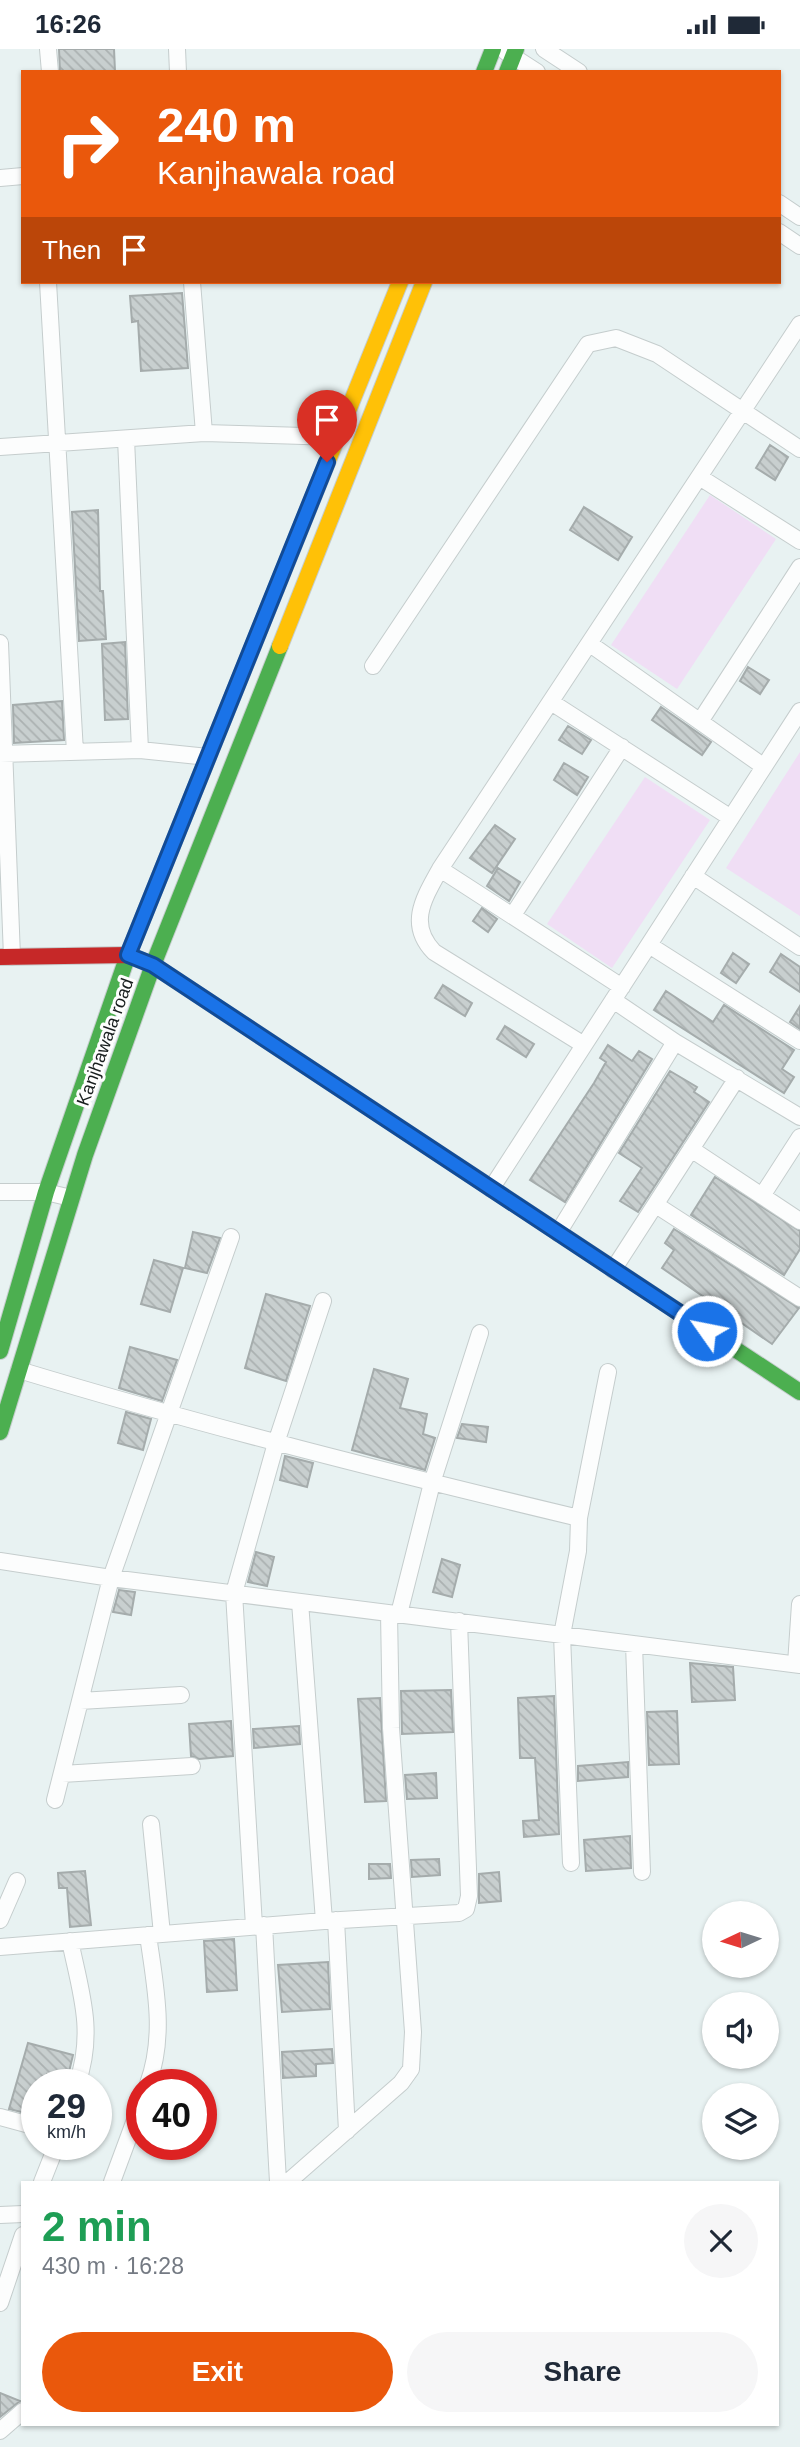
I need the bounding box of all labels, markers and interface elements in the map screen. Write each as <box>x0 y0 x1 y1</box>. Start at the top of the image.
text: 16:26 <box>35 9 102 39</box>
icon: right <box>42 98 133 189</box>
text: 240 m <box>157 98 296 152</box>
text: Kanjhawala road <box>157 155 395 191</box>
icon: arrive <box>115 231 153 269</box>
text: Then <box>42 235 101 265</box>
pin <box>297 390 357 462</box>
icon: arrive <box>308 401 346 439</box>
street label: Kanjhawala road <box>73 976 137 1108</box>
position arrow <box>670 1294 744 1368</box>
north arrow <box>702 1901 779 1977</box>
map controls <box>702 1901 779 2160</box>
button: sound <box>702 1992 779 2069</box>
speed limit sign: 40 <box>126 2069 217 2160</box>
button: layers <box>702 2083 779 2160</box>
text: 29 <box>47 2086 86 2125</box>
text: km/h <box>47 2122 86 2142</box>
text: 2 min <box>42 2203 152 2250</box>
button: close <box>684 2204 758 2278</box>
text: 430 m · 16:28 <box>42 2253 184 2279</box>
button: Exit <box>42 2332 393 2412</box>
button: Share <box>407 2332 758 2412</box>

